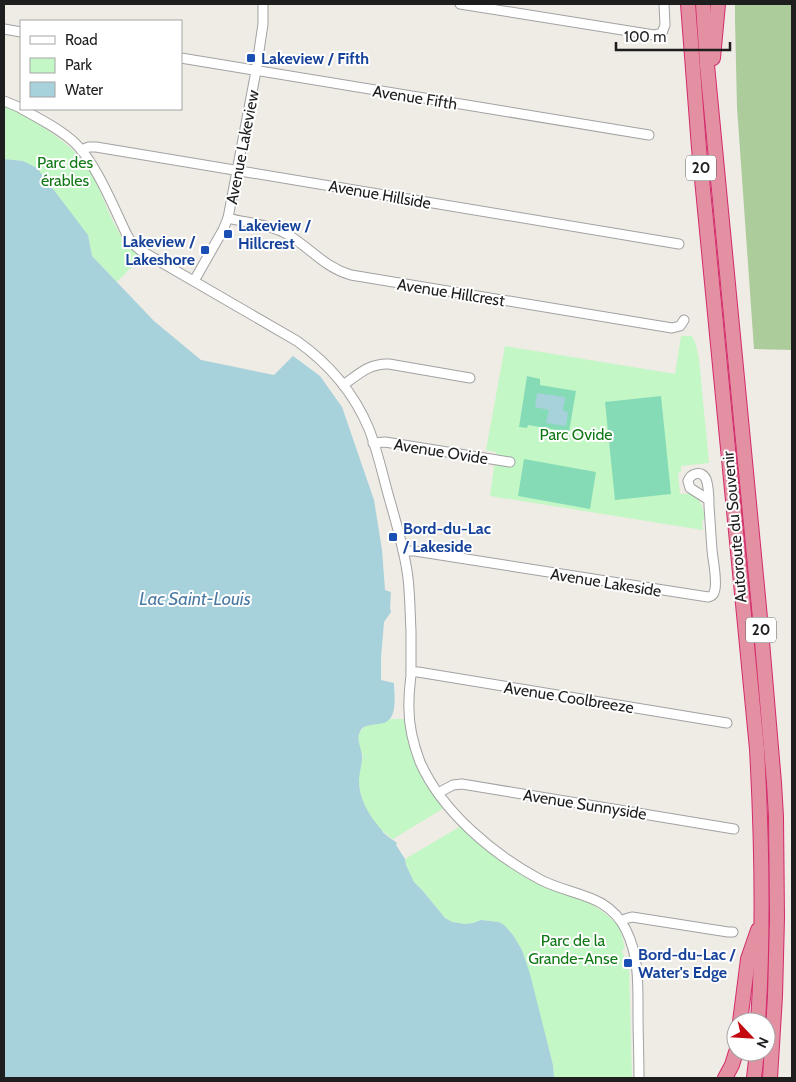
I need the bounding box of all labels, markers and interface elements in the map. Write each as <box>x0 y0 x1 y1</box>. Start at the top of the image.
legend <box>20 20 182 110</box>
scale bar <box>616 20 730 52</box>
text: 100 m <box>624 28 666 46</box>
text: Road <box>65 31 98 49</box>
place label: Lakeview / Fifth <box>261 49 369 68</box>
marker: Lakeview / Fifth <box>245 52 257 64</box>
text: Park <box>65 56 92 74</box>
text: Water <box>65 81 103 99</box>
street label: Avenue Fifth <box>371 81 459 114</box>
street label: Avenue Lakeview <box>222 88 263 206</box>
park label: Parc des érables <box>37 153 93 190</box>
road number: 20 <box>686 156 716 180</box>
street label: Avenue Hillside <box>327 176 433 213</box>
place label: Lakeview / Hillcrest <box>238 216 312 253</box>
marker: Lakeview / Hillcrest <box>222 228 234 240</box>
place label: Lakeview / Lakeshore <box>122 232 196 269</box>
marker: Lakeview / Lakeshore <box>199 244 211 256</box>
street label: Avenue Hillcrest <box>396 275 507 310</box>
park label: Parc Ovide <box>540 425 612 444</box>
street label: Avenue Ovide <box>393 435 489 468</box>
street label: Autoroute du Souvenir <box>718 449 751 604</box>
place label: Bord-du-Lac / Lakeside <box>402 519 491 556</box>
marker: Bord-du-Lac / Lakeside <box>387 531 399 543</box>
street label: Avenue Lakeside <box>549 564 663 601</box>
water label: Lac Saint-Louis <box>139 588 251 610</box>
road number: 20 <box>746 618 776 642</box>
street label: Avenue Coolbreeze <box>503 678 635 717</box>
street label: Avenue Sunnyside <box>522 785 648 824</box>
park label: Parc de la Grande-Anse <box>528 931 618 968</box>
place label: Bord-du-Lac / Water's Edge <box>638 945 737 982</box>
marker: Bord-du-Lac / Water's Edge <box>622 957 634 969</box>
north arrow <box>726 1012 776 1062</box>
text: N <box>753 1034 773 1051</box>

